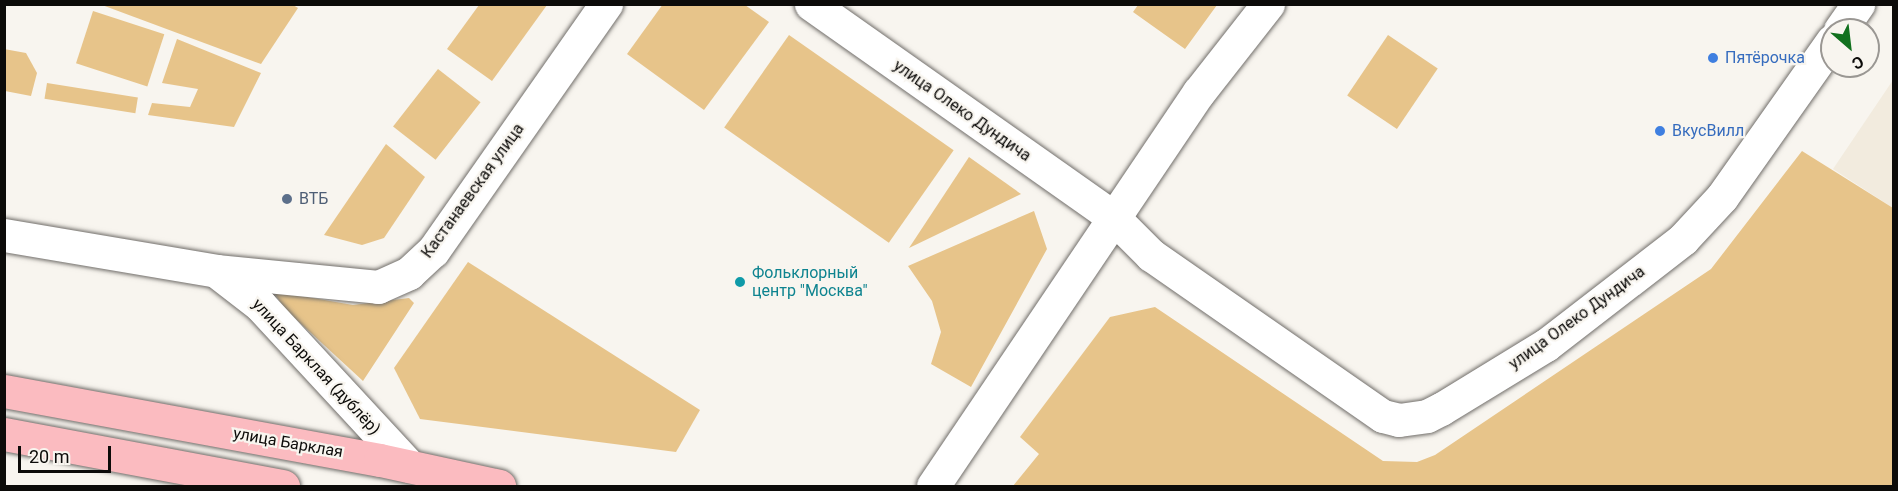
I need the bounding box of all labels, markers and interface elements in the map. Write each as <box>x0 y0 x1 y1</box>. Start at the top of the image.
north arrow <box>1820 18 1880 78</box>
place label: Пятёрочка <box>1725 48 1805 68</box>
marker: Пятёрочка <box>1706 51 1720 65</box>
text: С <box>1849 52 1867 73</box>
street label: улица Олеко Дундича <box>890 56 1034 166</box>
street label: Кастанаевская улица <box>418 120 528 262</box>
place label: ВкусВилл <box>1672 121 1744 141</box>
marker: ВкусВилл <box>1653 124 1667 138</box>
place label: ВТБ <box>299 189 328 209</box>
marker: ВТБ <box>280 192 294 206</box>
street label: улица Олеко Дундича <box>1505 262 1649 374</box>
place label: Фольклорный центр "Москва" <box>752 263 868 301</box>
marker: Фольклорный центр "Москва" <box>733 275 747 289</box>
street label: улица Барклая (дублёр) <box>248 295 384 439</box>
street label: улица Барклая <box>232 424 344 462</box>
scale bar <box>21 434 114 472</box>
text: 20 m <box>29 446 69 467</box>

